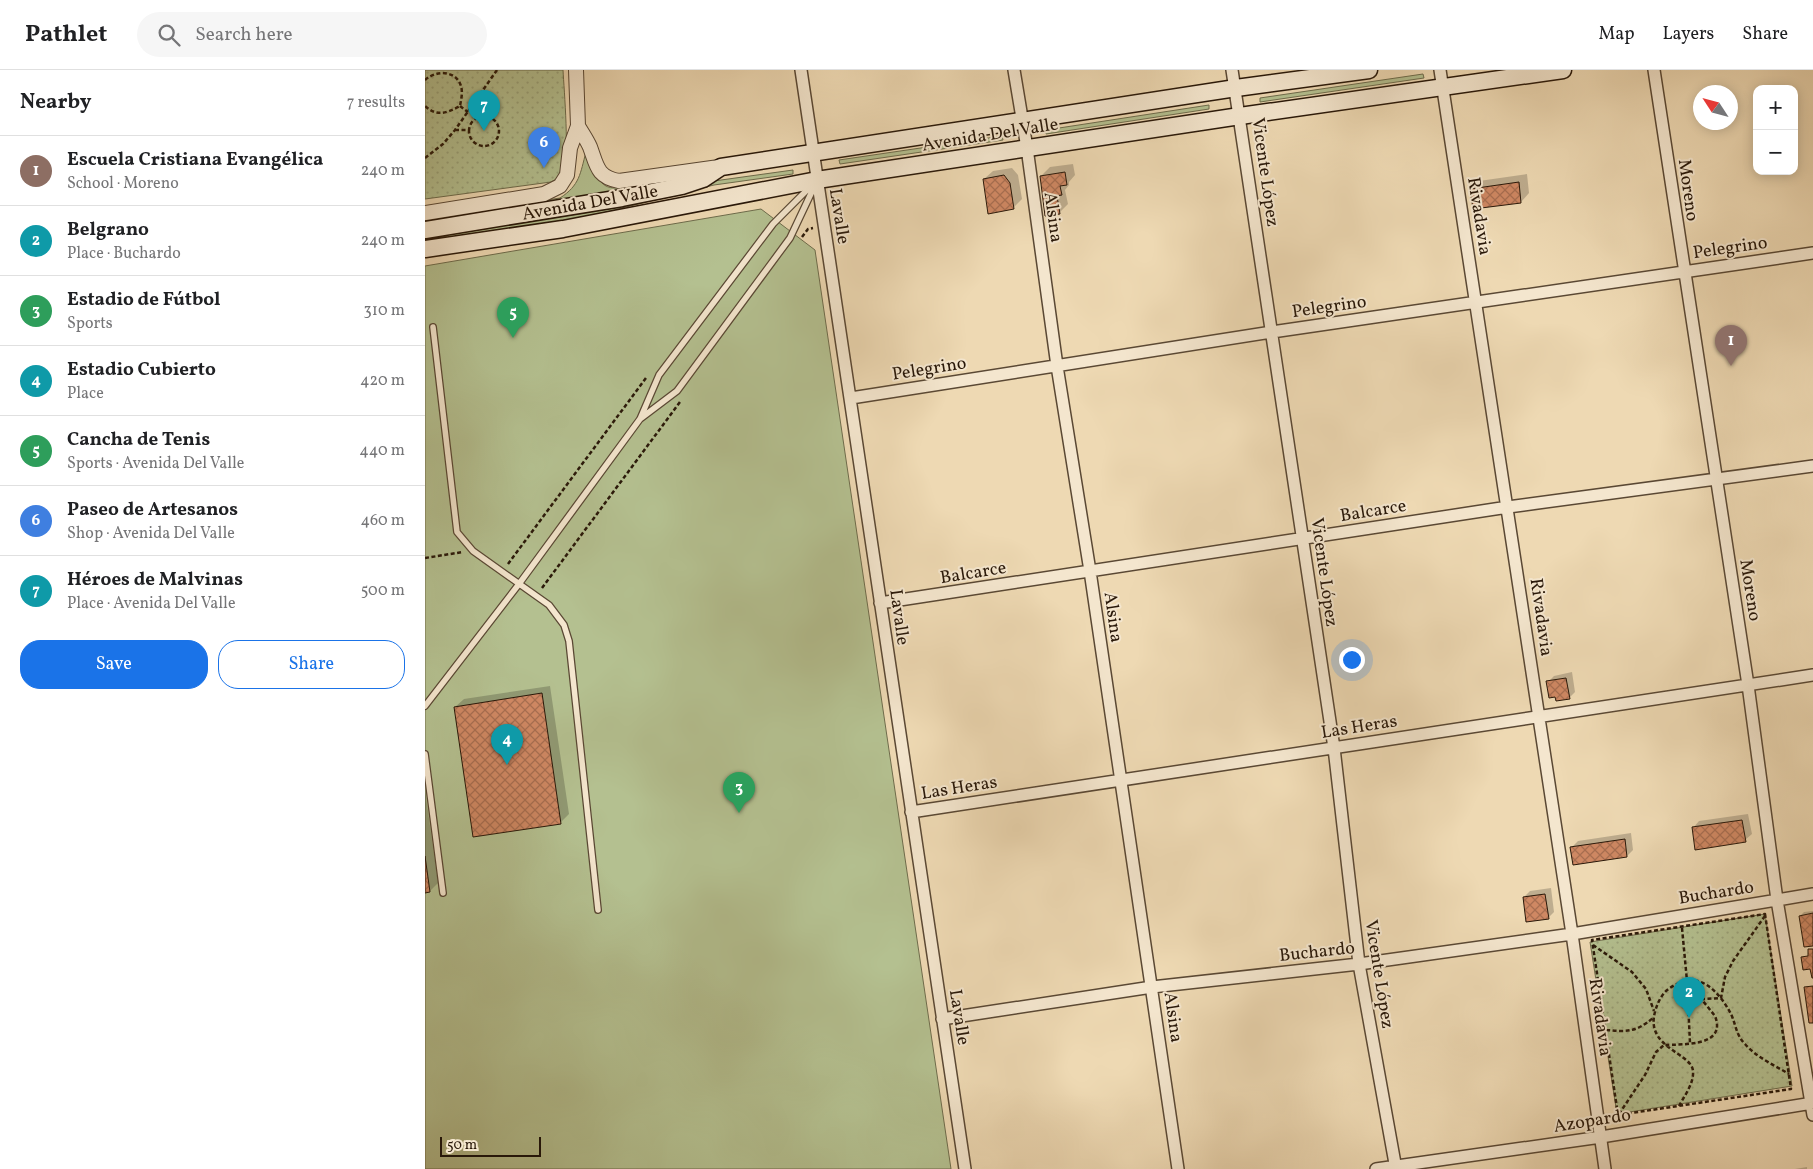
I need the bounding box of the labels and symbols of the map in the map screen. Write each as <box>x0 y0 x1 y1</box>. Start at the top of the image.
north arrow <box>1693 85 1738 130</box>
pin: 7 <box>468 90 500 131</box>
street label: Avenida Del Valle <box>920 112 1060 159</box>
street label: Vicente López <box>1244 116 1285 228</box>
pin: 6 <box>528 127 560 168</box>
street label: Moreno <box>1671 158 1704 223</box>
street label: Rivadavia <box>1460 175 1497 257</box>
street label: Avenida Del Valle <box>520 179 660 228</box>
street label: Lavalle <box>822 186 855 246</box>
street label: Alsina <box>1037 190 1068 244</box>
street label: Pelegrino <box>1691 231 1769 266</box>
street label: Pelegrino <box>1290 290 1368 325</box>
pin: 5 <box>497 297 529 338</box>
pin: 1 <box>1715 325 1747 366</box>
street label: Pelegrino <box>890 351 968 388</box>
street label: Balcarce <box>1338 494 1408 529</box>
street label: Vicente López <box>1303 516 1344 628</box>
street label: Balcarce <box>938 556 1008 591</box>
street label: Moreno <box>1732 557 1767 623</box>
street label: Rivadavia <box>1523 577 1558 658</box>
street label: Lavalle <box>882 588 915 647</box>
street label: Alsina <box>1097 590 1128 644</box>
your location <box>1339 647 1365 673</box>
street label: Las Heras <box>1319 709 1399 746</box>
pin: 4 <box>491 724 523 765</box>
street label: Las Heras <box>919 770 999 807</box>
pin: 3 <box>723 772 755 813</box>
street label: Buchardo <box>1677 875 1756 912</box>
street label: Vicente López <box>1358 918 1399 1031</box>
street label: Buchardo <box>1278 936 1356 969</box>
street label: Rivadavia <box>1582 977 1617 1058</box>
pin: 2 <box>1673 977 1705 1018</box>
street label: Lavalle <box>942 987 975 1047</box>
street label: Alsina <box>1157 990 1188 1044</box>
street label: Azopardo <box>1552 1103 1633 1140</box>
scale bar <box>440 1134 541 1157</box>

